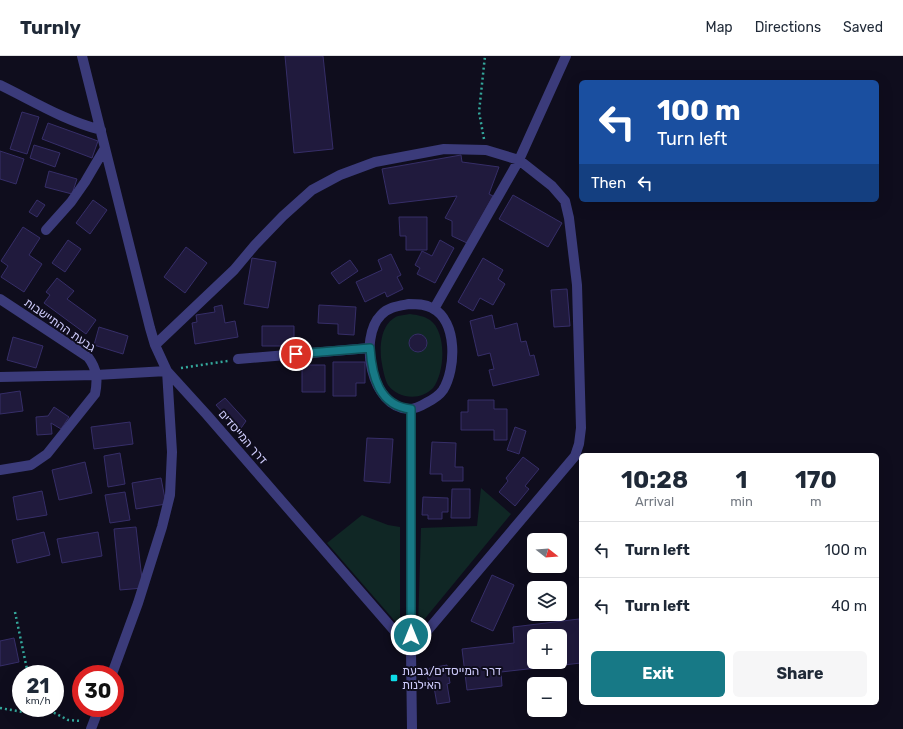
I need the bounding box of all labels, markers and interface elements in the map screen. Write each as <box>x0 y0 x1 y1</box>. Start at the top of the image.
text: Turnly <box>20 16 81 39</box>
text: Map <box>706 19 733 36</box>
text: Directions <box>755 19 821 36</box>
text: Saved <box>843 19 883 36</box>
text: 100 m <box>657 94 741 127</box>
icon: left <box>591 96 643 148</box>
text: Turn left <box>657 128 727 150</box>
icon: left <box>634 172 656 194</box>
text: Then <box>591 174 626 192</box>
street label: גבעת ההתיישבות <box>22 295 98 355</box>
pin <box>279 337 313 371</box>
icon: arrive <box>285 343 307 365</box>
street label: דרך המייסדים <box>216 407 271 467</box>
text: 10:28 <box>621 466 688 494</box>
text: 1 <box>736 466 748 494</box>
text: 170 <box>795 466 837 494</box>
text: Arrival <box>635 494 674 509</box>
text: min <box>730 494 753 509</box>
text: m <box>810 494 822 509</box>
north arrow <box>527 533 567 573</box>
map controls <box>527 533 567 717</box>
icon: left <box>591 539 613 561</box>
text: Turn left <box>625 541 690 559</box>
text: 100 m <box>825 541 867 559</box>
button: layers <box>527 581 567 621</box>
icon: left <box>591 595 613 617</box>
text: Turn left <box>625 597 690 615</box>
text: 40 m <box>831 597 867 615</box>
position arrow <box>390 614 432 656</box>
button: + <box>527 629 567 669</box>
button: Exit <box>591 651 725 697</box>
button: Share <box>733 651 867 697</box>
place label: דרך המייסדים/גבעת האילנות <box>402 664 502 692</box>
speed limit sign: 30 <box>72 665 124 717</box>
marker: דרך המייסדים/גבעת האילנות <box>389 673 399 683</box>
text: 21 <box>27 674 49 698</box>
button: − <box>527 677 567 717</box>
text: km/h <box>26 695 50 707</box>

